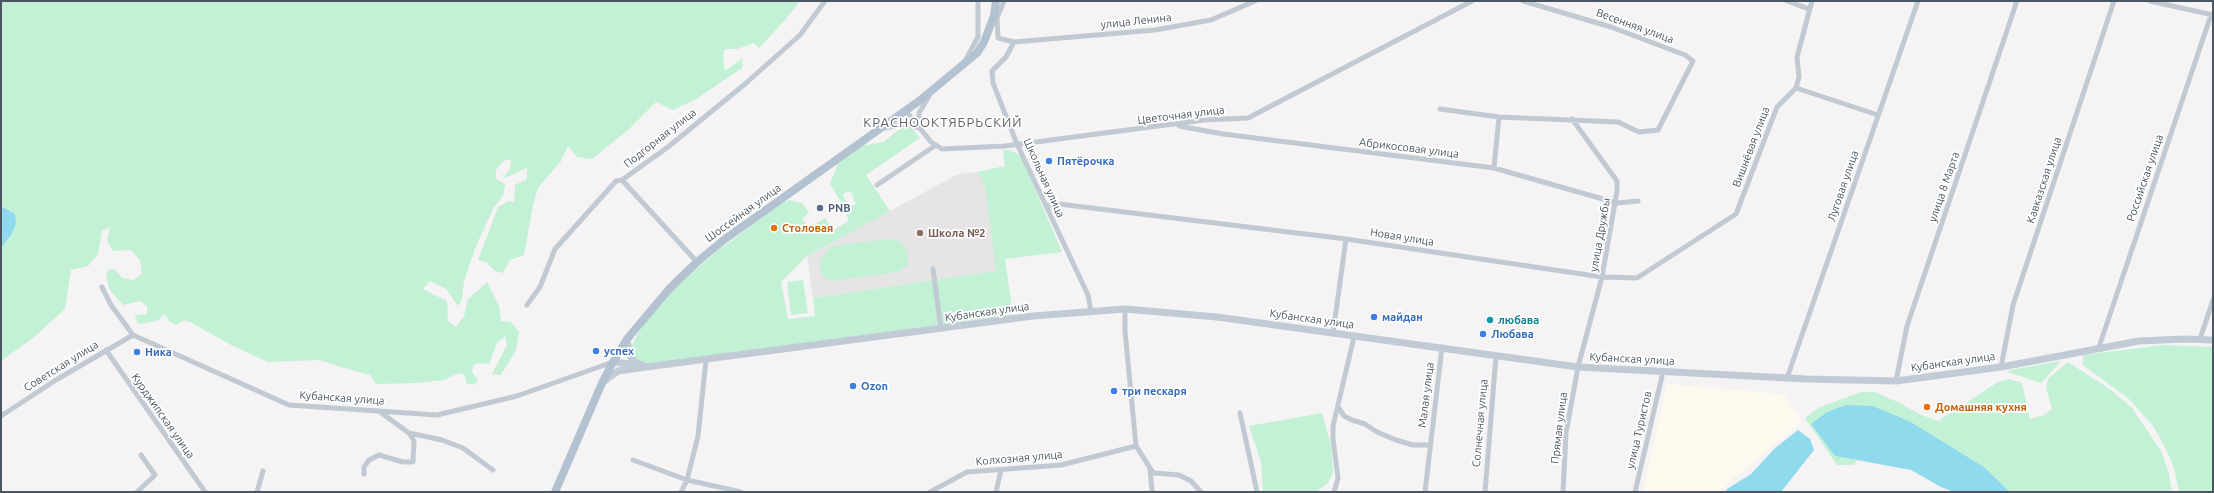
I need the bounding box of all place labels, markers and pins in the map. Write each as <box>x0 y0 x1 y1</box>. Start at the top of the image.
place label: Пятёрочка <box>1057 154 1115 168</box>
marker: Пятёрочка <box>1044 156 1054 166</box>
place label: PNB <box>828 201 850 215</box>
marker: PNB <box>815 203 825 213</box>
place label: Столовая <box>782 221 833 235</box>
marker: Столовая <box>769 223 779 233</box>
place label: Школа №2 <box>928 226 985 240</box>
marker: Школа №2 <box>915 228 925 238</box>
place label: майдан <box>1382 310 1423 324</box>
marker: майдан <box>1369 312 1379 322</box>
place label: любава <box>1498 313 1539 327</box>
marker: любава <box>1485 315 1495 325</box>
place label: Любава <box>1491 327 1534 341</box>
marker: Любава <box>1478 329 1488 339</box>
place label: успех <box>604 344 634 358</box>
place label: Ника <box>145 345 172 359</box>
marker: успех <box>591 346 601 356</box>
marker: Ника <box>132 347 142 357</box>
place label: Ozon <box>861 379 888 393</box>
marker: Ozon <box>848 381 858 391</box>
place label: три пескаря <box>1122 384 1187 398</box>
marker: три пескаря <box>1109 386 1119 396</box>
place label: Домашняя кухня <box>1935 400 2027 414</box>
marker: Домашняя кухня <box>1922 402 1932 412</box>

